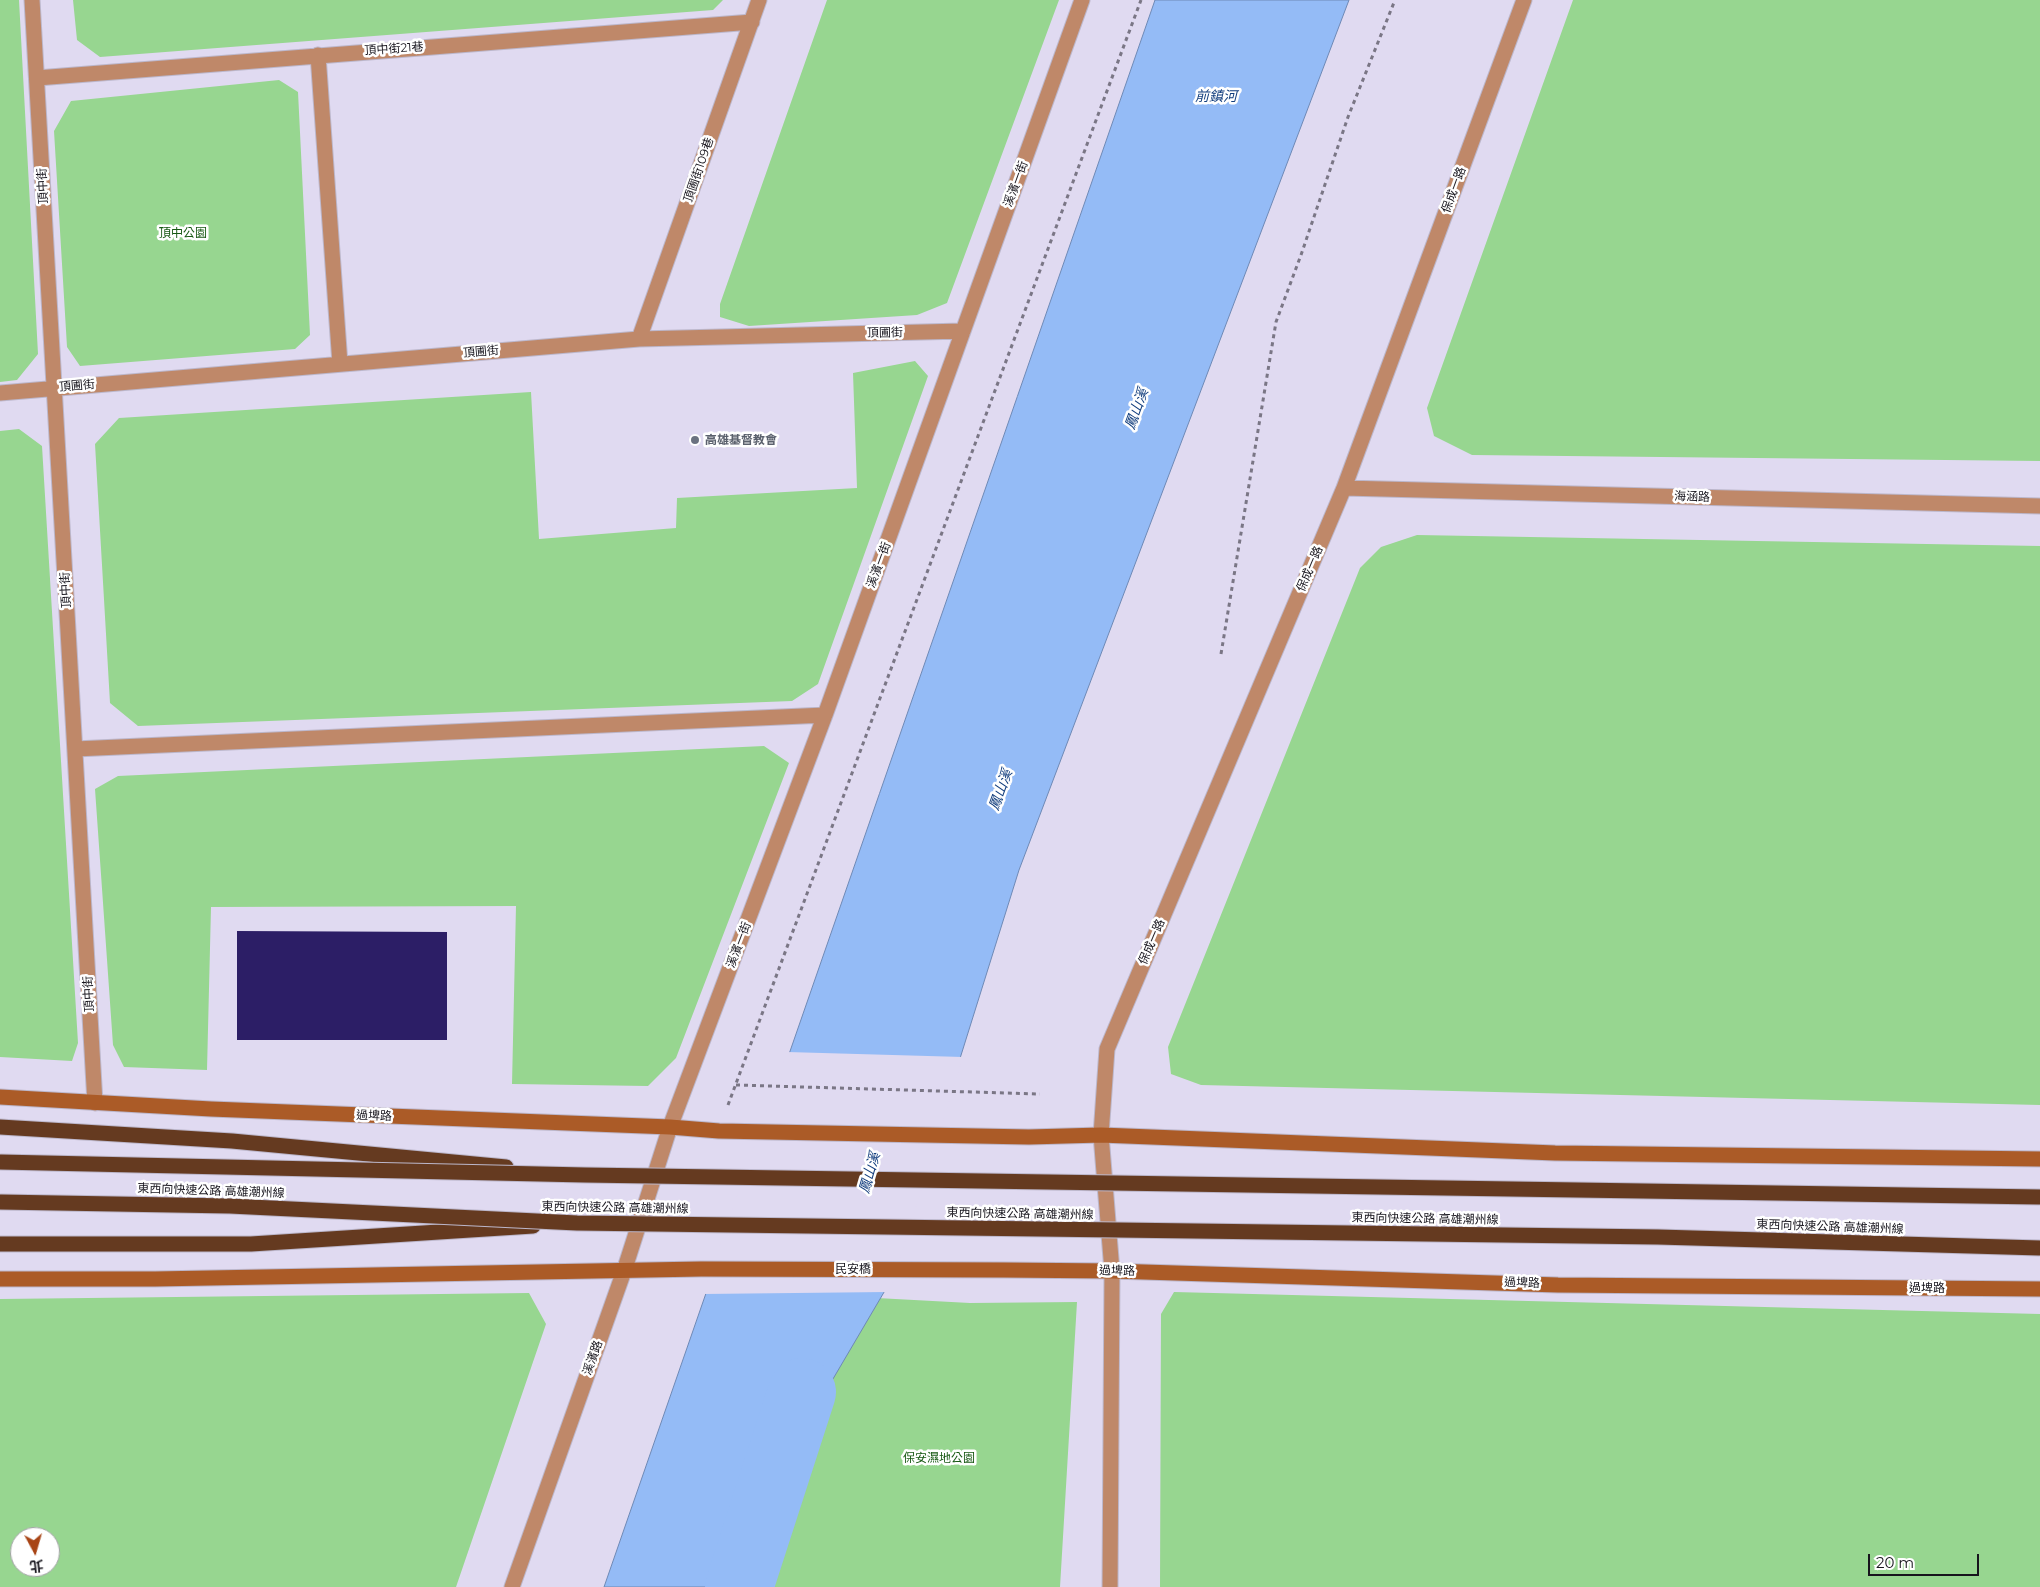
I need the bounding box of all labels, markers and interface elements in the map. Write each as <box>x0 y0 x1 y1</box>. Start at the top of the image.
street label: 頂中街21巷 <box>364 40 424 58</box>
water label: 前鎮河 <box>1195 89 1237 105</box>
street label: 頂圃街109巷 <box>681 136 717 204</box>
street label: 溪濱一街 <box>1001 159 1031 209</box>
street label: 保成一路 <box>1439 165 1469 215</box>
street label: 頂中街 <box>35 168 51 204</box>
park label: 頂中公園 <box>159 226 207 240</box>
street label: 頂圃街 <box>867 325 903 341</box>
street label: 頂圃街 <box>462 343 500 361</box>
street label: 頂圃街 <box>58 377 96 395</box>
water label: 鳳山溪 <box>1122 386 1152 432</box>
place label: 高雄基督教會 <box>705 433 777 447</box>
marker: 高雄基督教會 <box>689 434 701 446</box>
street label: 海涵路 <box>1674 489 1710 505</box>
street label: 溪濱一街 <box>864 540 894 590</box>
street label: 保成一路 <box>1294 544 1326 594</box>
street label: 頂中街 <box>58 572 74 608</box>
water label: 鳳山溪 <box>986 767 1016 813</box>
street label: 保成一路 <box>1136 917 1168 967</box>
street label: 溪濱一街 <box>724 920 754 970</box>
street label: 頂中街 <box>81 976 97 1012</box>
street label: 過埤路 <box>356 1108 392 1124</box>
water label: 鳳山溪 <box>856 1150 884 1196</box>
street label: 東西向快速公路 高雄潮州線 <box>137 1181 285 1201</box>
street label: 東西向快速公路 高雄潮州線 <box>541 1200 689 1216</box>
street label: 東西向快速公路 高雄潮州線 <box>946 1206 1094 1222</box>
street label: 東西向快速公路 高雄潮州線 <box>1351 1211 1499 1227</box>
street label: 東西向快速公路 高雄潮州線 <box>1756 1217 1904 1237</box>
street label: 民安橋 <box>835 1262 871 1276</box>
street label: 過埤路 <box>1099 1263 1135 1279</box>
street label: 過埤路 <box>1504 1275 1540 1291</box>
street label: 過埤路 <box>1909 1281 1945 1295</box>
street label: 溪濱路 <box>580 1339 606 1377</box>
park label: 保安濕地公園 <box>903 1451 975 1465</box>
north arrow <box>10 1527 60 1577</box>
scale bar <box>1870 1544 1981 1576</box>
text: 20 m <box>1876 1553 1914 1572</box>
text: 北 <box>29 1556 44 1576</box>

